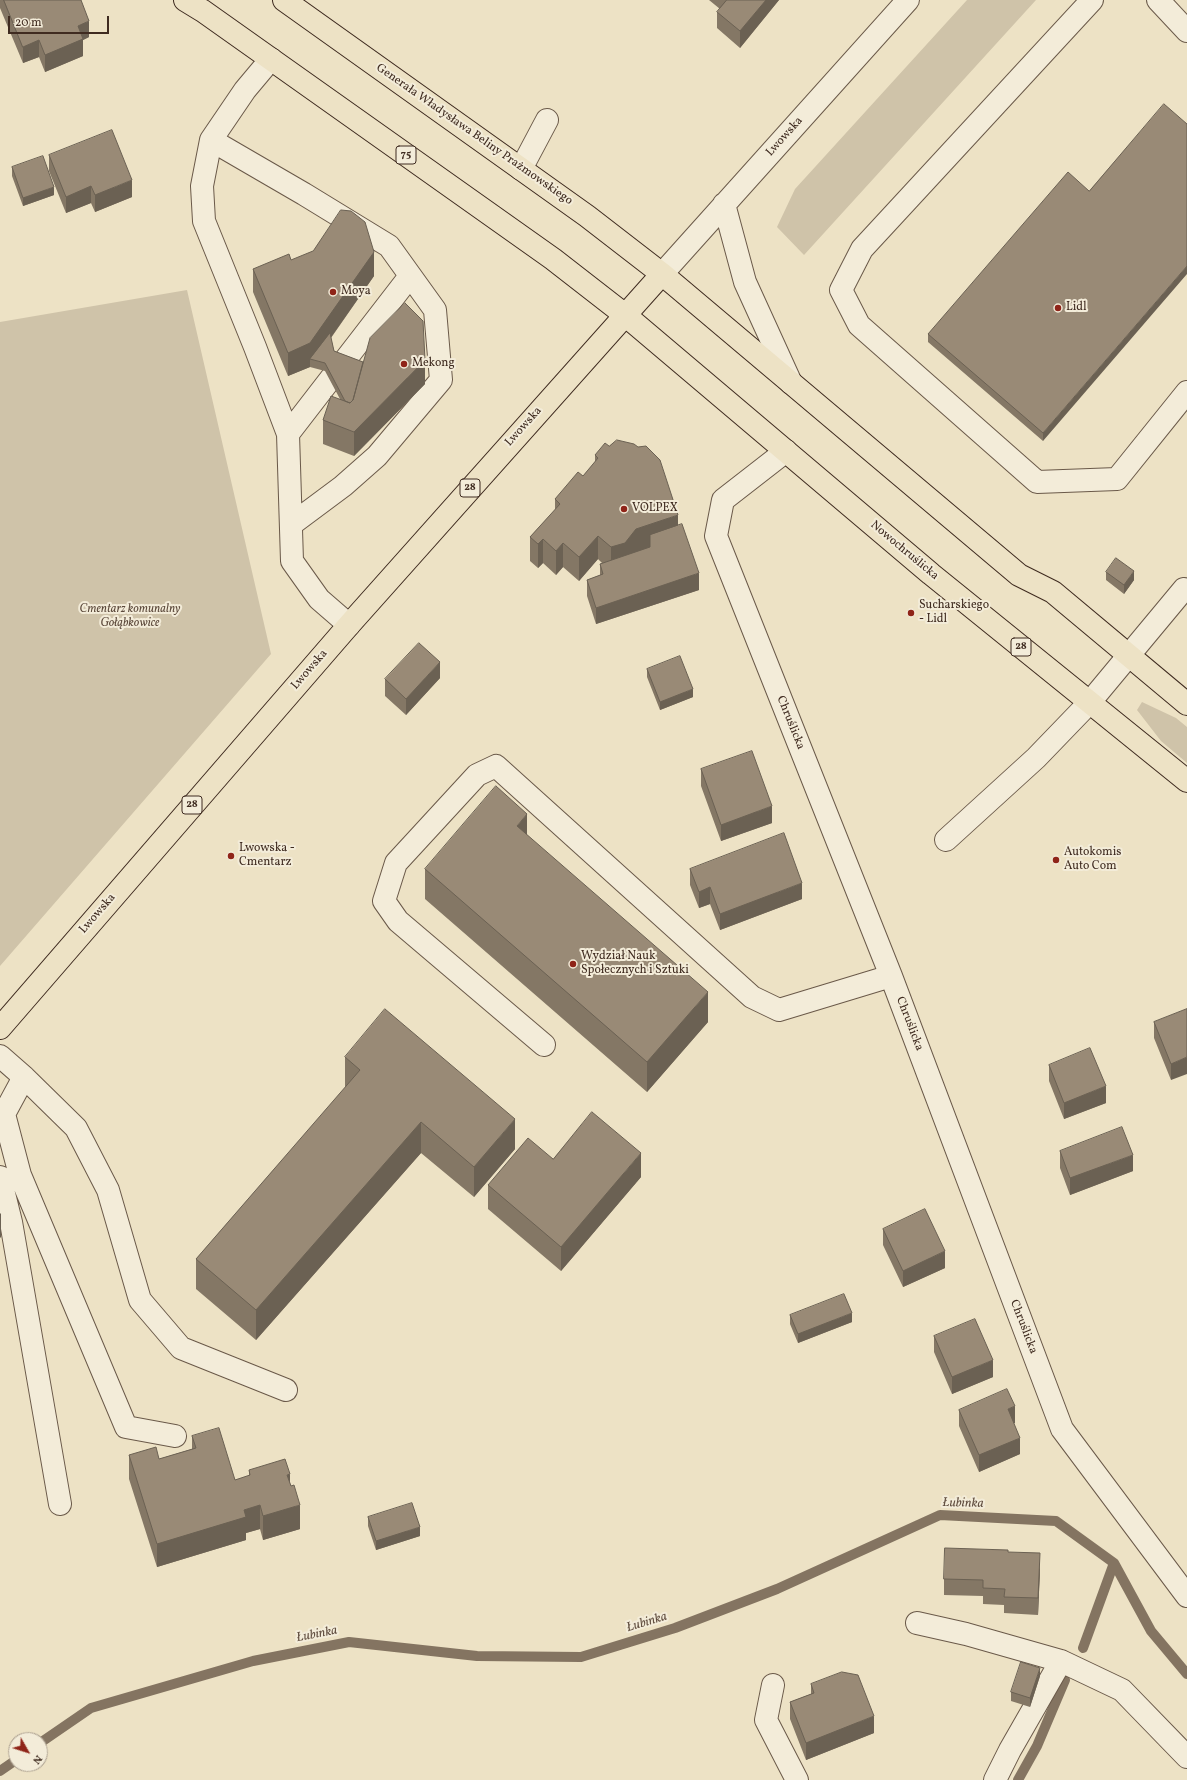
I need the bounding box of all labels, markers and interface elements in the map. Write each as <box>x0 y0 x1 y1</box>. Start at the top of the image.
scale bar <box>10 8 111 34</box>
text: 20 m <box>15 15 42 31</box>
street label: Generała Władysława Beliny Prażmowskiego <box>373 61 575 209</box>
street label: Lwowska <box>764 114 806 160</box>
road number: 75 <box>396 146 416 164</box>
place label: Moya <box>341 285 371 299</box>
marker: Moya <box>328 287 338 297</box>
place label: Lidl <box>1066 301 1087 315</box>
marker: Lidl <box>1053 303 1063 313</box>
place label: Mekong <box>412 357 455 371</box>
marker: Mekong <box>399 359 409 369</box>
street label: Lwowska <box>503 404 545 450</box>
road number: 28 <box>460 479 480 497</box>
place label: VOLPEX <box>632 502 678 516</box>
marker: VOLPEX <box>619 504 629 514</box>
street label: Nowochruślicka <box>867 518 941 584</box>
place label: Sucharskiego - Lidl <box>919 599 989 627</box>
park label: Cmentarz komunalny Gołąbkowice <box>80 603 180 631</box>
marker: Sucharskiego - Lidl <box>906 608 916 618</box>
road number: 28 <box>1011 638 1031 656</box>
street label: Lwowska <box>289 647 331 693</box>
street label: Chruślicka <box>773 694 807 752</box>
road number: 28 <box>182 796 202 814</box>
place label: Lwowska - Cmentarz <box>239 842 295 870</box>
place label: Autokomis Auto Com <box>1064 846 1121 874</box>
marker: Lwowska - Cmentarz <box>226 851 236 861</box>
marker: Autokomis Auto Com <box>1051 855 1061 865</box>
street label: Lwowska <box>77 891 119 937</box>
place label: Wydział Nauk Społecznych i Sztuki <box>581 950 689 978</box>
marker: Wydział Nauk Społecznych i Sztuki <box>568 959 578 969</box>
street label: Chruślicka <box>892 995 926 1053</box>
street label: Chruślicka <box>1006 1298 1040 1356</box>
water label: Łubinka <box>942 1496 984 1512</box>
water label: Łubinka <box>625 1609 669 1637</box>
water label: Łubinka <box>295 1623 339 1647</box>
north arrow <box>8 1732 48 1772</box>
text: N <box>29 1751 45 1767</box>

